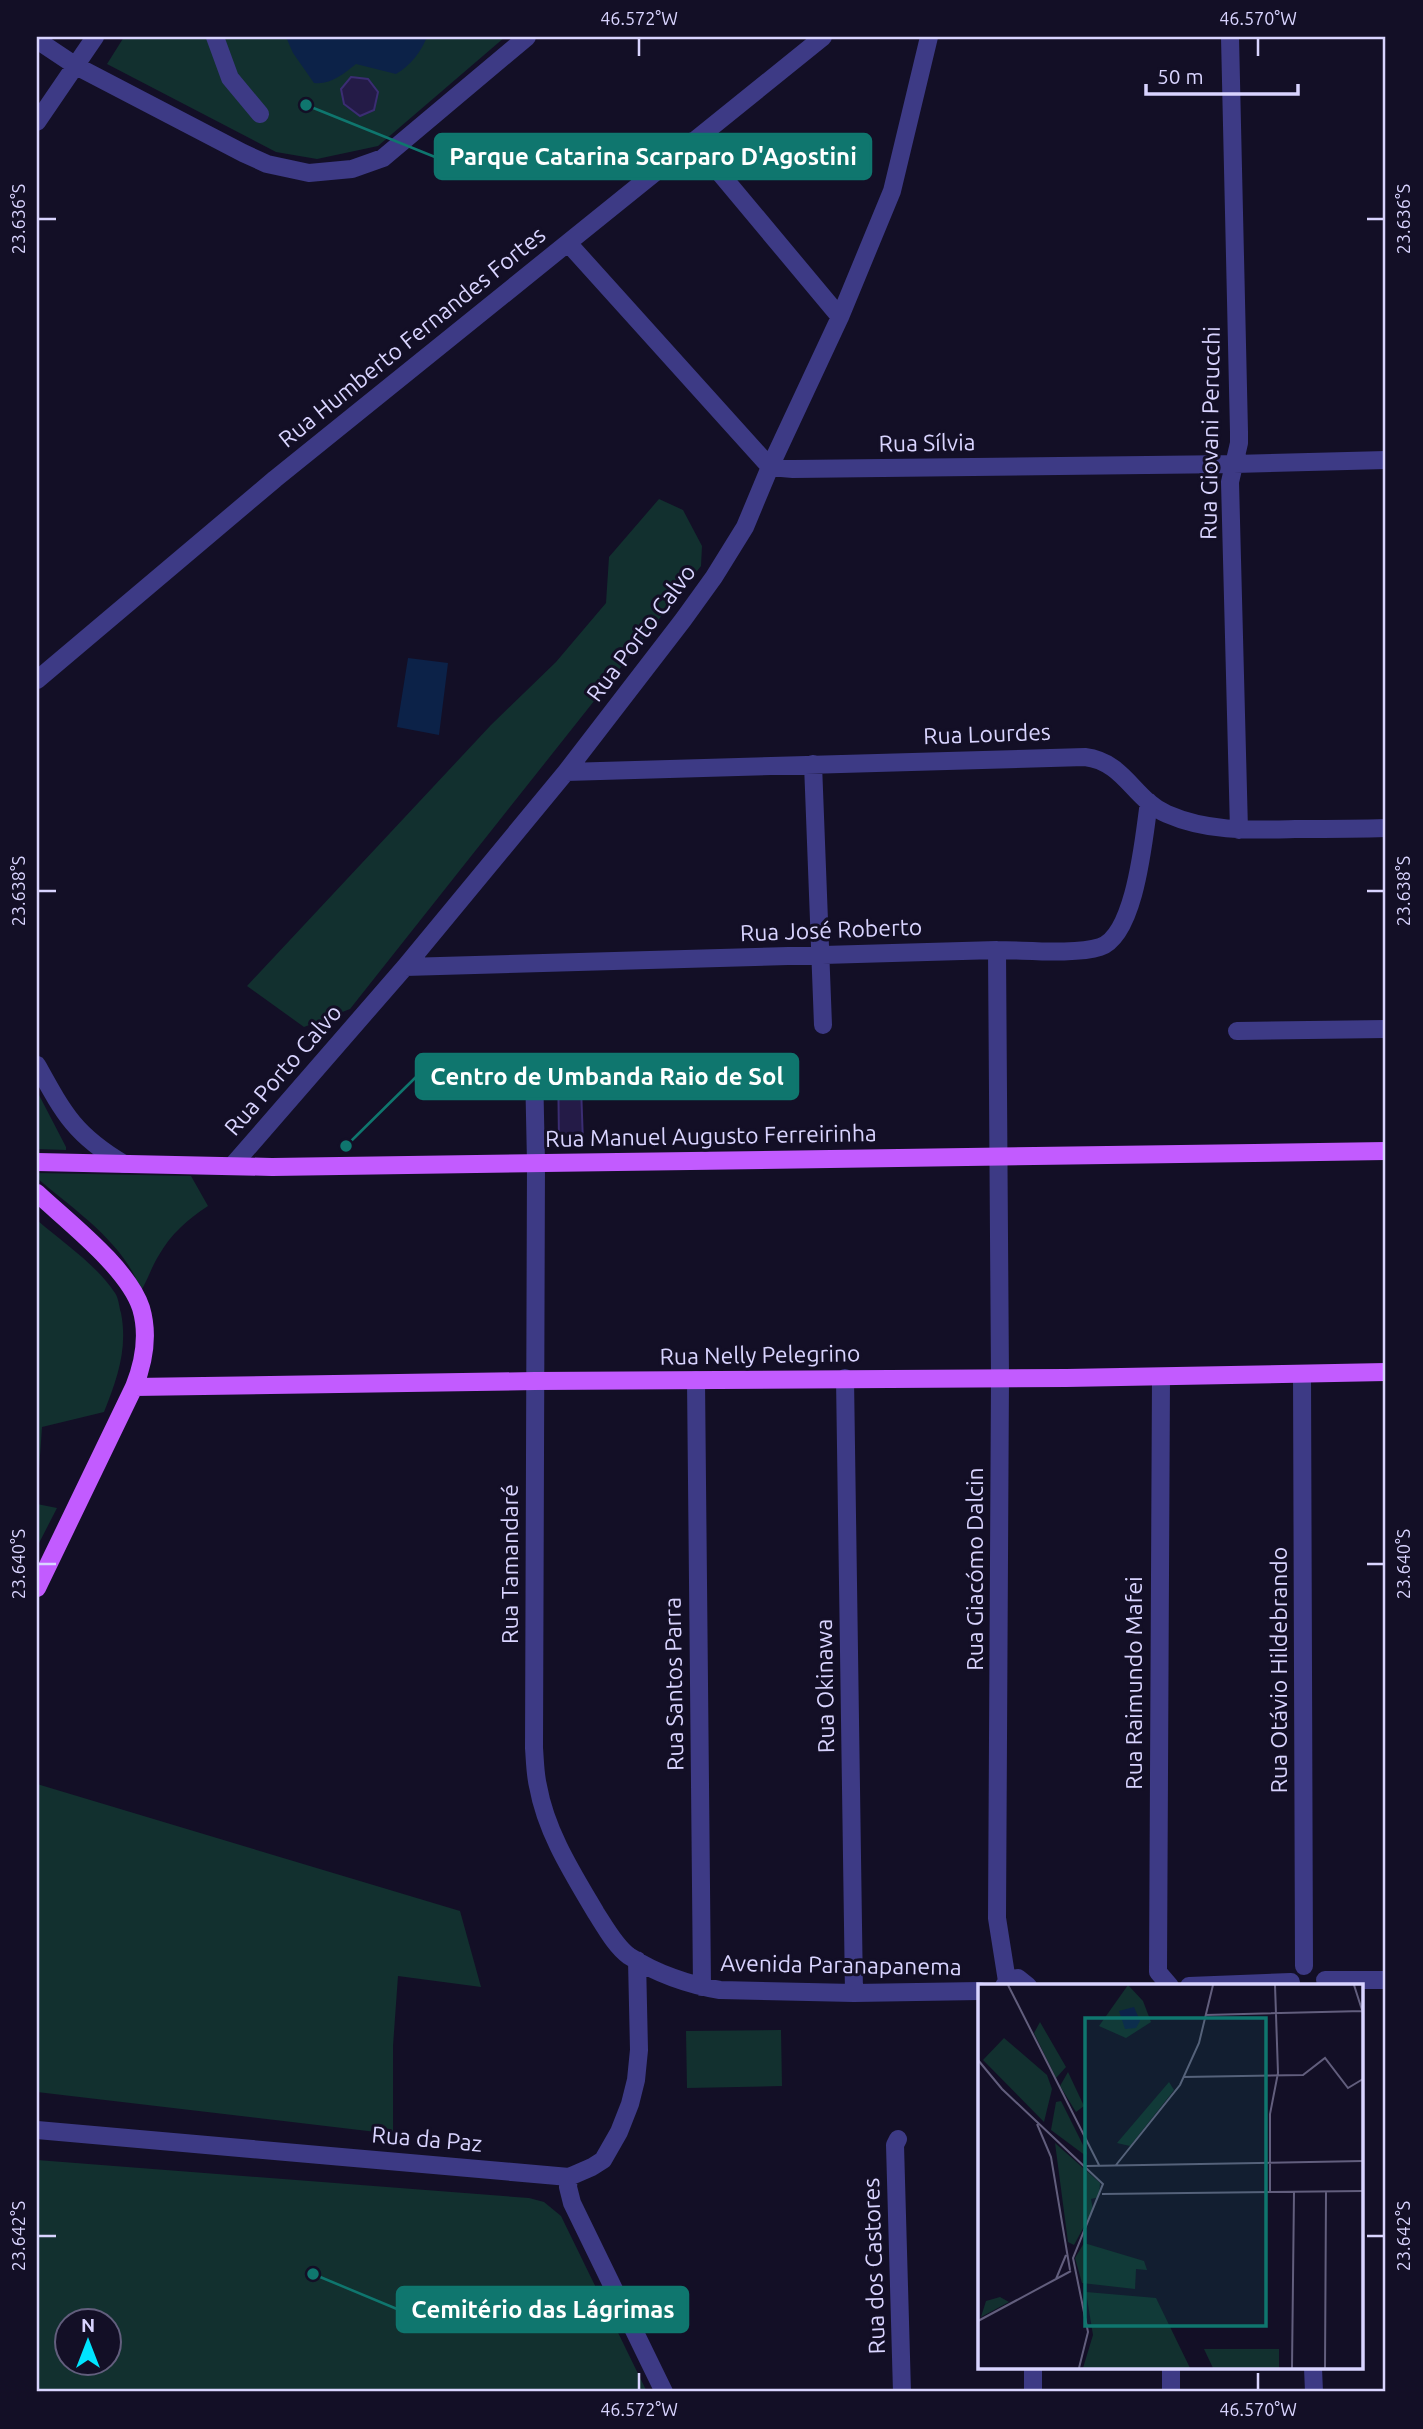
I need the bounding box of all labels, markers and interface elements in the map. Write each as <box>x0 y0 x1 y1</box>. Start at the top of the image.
text: 46.572°W <box>600 8 678 28</box>
text: 46.570°W <box>1219 8 1297 28</box>
scale bar <box>1146 52 1299 96</box>
text: 50 m <box>1157 64 1204 88</box>
callout: Parque Catarina Scarparo D'Agostini <box>435 134 871 179</box>
text: Parque Catarina Scarparo D'Agostini <box>449 143 857 170</box>
text: 23.636°S <box>8 184 28 254</box>
text: 23.636°S <box>1393 184 1413 254</box>
street label: Rua Humberto Fernandes Fortes <box>274 221 550 452</box>
street label: Rua Giovani Perucchi <box>1195 326 1224 540</box>
street label: Rua Sílvia <box>878 429 976 456</box>
street label: Rua Porto Calvo <box>581 559 700 706</box>
street label: Rua Lourdes <box>923 719 1051 748</box>
text: 23.638°S <box>8 856 28 926</box>
text: 23.638°S <box>1393 856 1413 926</box>
street label: Rua José Roberto <box>739 914 923 945</box>
street label: Rua Porto Calvo <box>219 999 346 1140</box>
callout: Centro de Umbanda Raio de Sol <box>416 1054 798 1099</box>
text: Centro de Umbanda Raio de Sol <box>430 1063 784 1090</box>
street label: Rua Manuel Augusto Ferreirinha <box>545 1120 877 1151</box>
street label: Rua Nelly Pelegrino <box>659 1340 861 1369</box>
street label: Rua Giacómo Dalcin <box>962 1467 987 1671</box>
street label: Rua Tamandaré <box>497 1484 522 1644</box>
text: 23.640°S <box>8 1529 28 1599</box>
text: 23.640°S <box>1393 1529 1413 1599</box>
street label: Rua Otávio Hildebrando <box>1266 1547 1291 1793</box>
street label: Rua Raimundo Mafei <box>1121 1576 1146 1790</box>
street label: Rua Santos Parra <box>659 1597 688 1771</box>
street label: Rua Okinawa <box>811 1619 838 1753</box>
street label: Avenida Paranapanema <box>720 1950 962 1979</box>
inset map <box>978 1984 1364 2370</box>
street label: Rua da Paz <box>371 2121 483 2156</box>
street label: Rua dos Castores <box>858 2177 889 2355</box>
text: 23.642°S <box>8 2201 28 2271</box>
text: 23.642°S <box>1393 2201 1413 2271</box>
callout: Cemitério das Lágrimas <box>397 2287 688 2332</box>
text: Cemitério das Lágrimas <box>411 2296 675 2323</box>
north arrow <box>52 2306 122 2376</box>
text: N <box>81 2314 95 2336</box>
text: 46.572°W <box>600 2399 678 2419</box>
text: 46.570°W <box>1219 2399 1297 2419</box>

